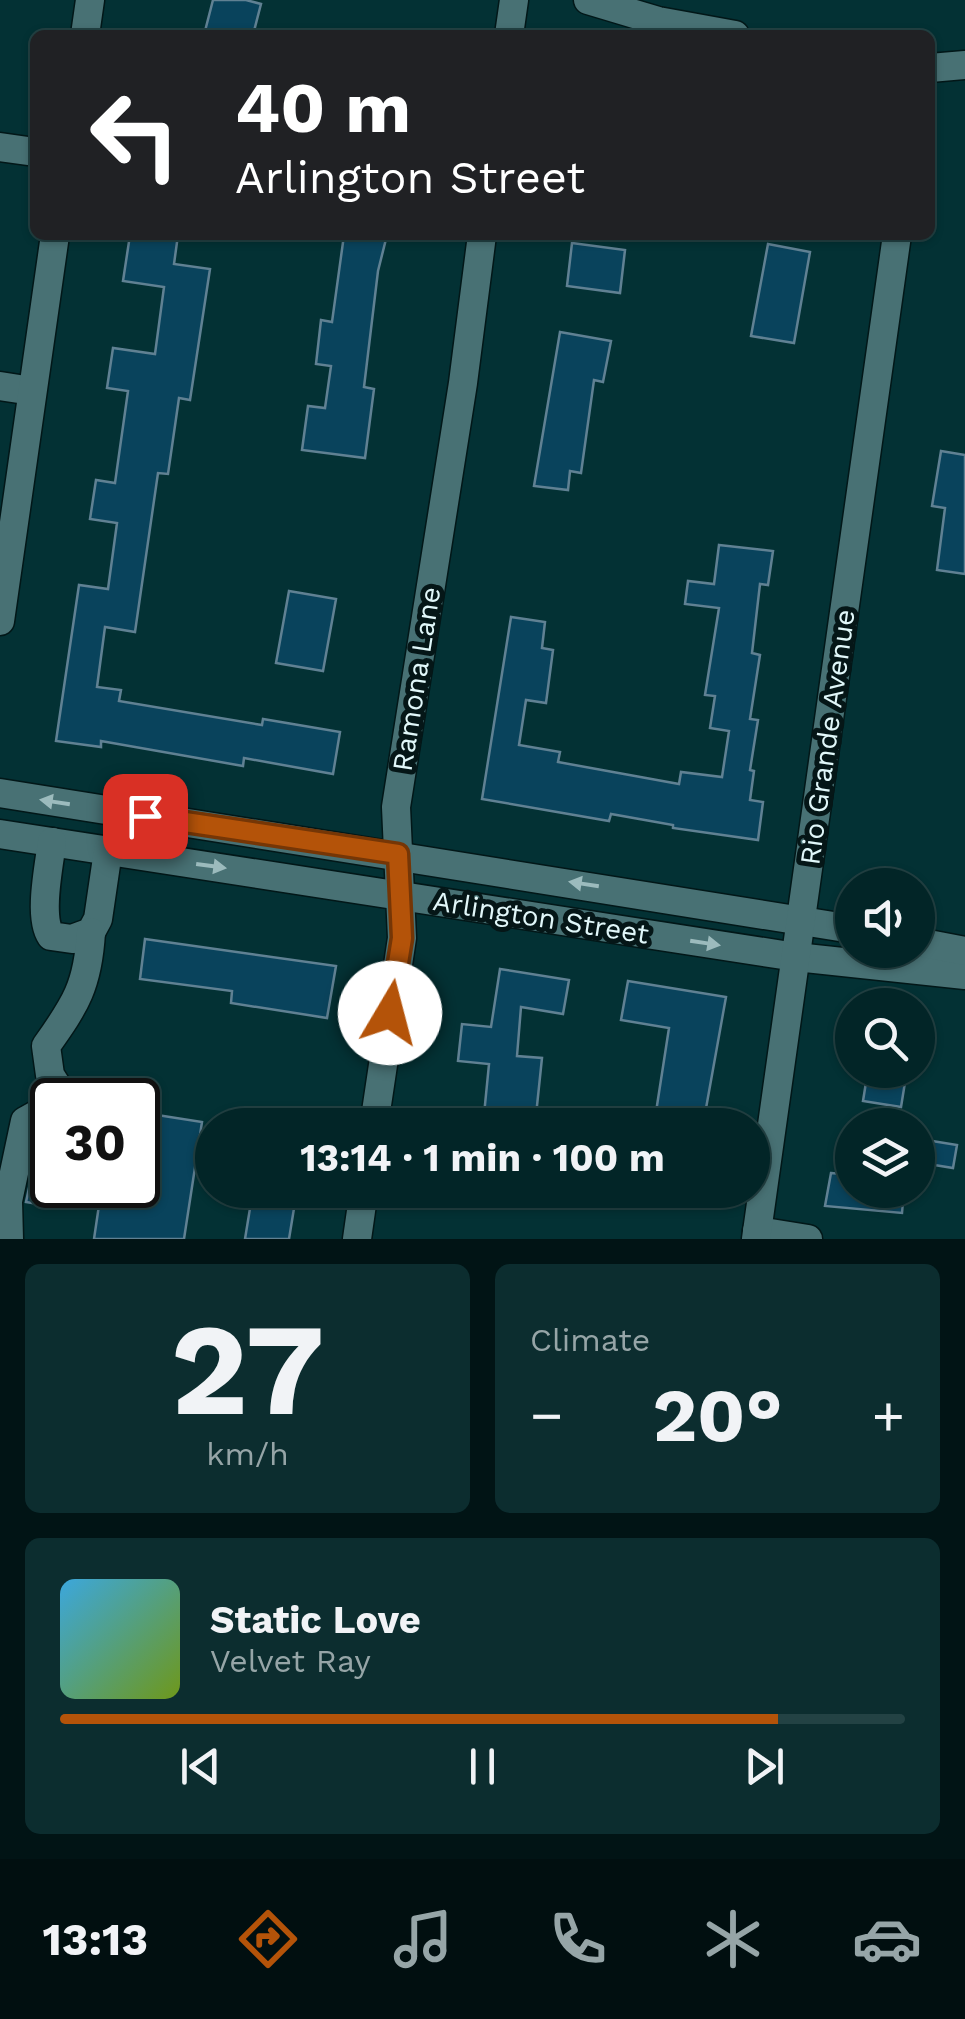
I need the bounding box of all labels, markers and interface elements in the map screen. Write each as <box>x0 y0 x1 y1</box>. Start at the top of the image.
text: 40 m <box>235 67 411 149</box>
icon: left <box>70 70 200 200</box>
text: Arlington Street <box>235 151 585 204</box>
street label: Ramona Lane <box>386 585 447 774</box>
street label: Rio Grande Avenue <box>793 607 862 867</box>
pin <box>103 774 188 859</box>
icon: arrive <box>118 789 173 844</box>
one-way arrow <box>39 794 70 809</box>
one-way arrow <box>196 859 228 875</box>
map controls <box>835 868 935 1208</box>
button: sound <box>835 868 935 968</box>
one-way arrow <box>567 875 599 891</box>
street label: Arlington Street <box>431 884 651 951</box>
one-way arrow <box>690 935 722 951</box>
position arrow <box>338 961 442 1065</box>
button: search <box>835 988 935 1088</box>
speed limit sign: 30 <box>30 1078 160 1208</box>
button: layers <box>835 1108 935 1208</box>
text: 13:14 · 1 min · 100 m <box>300 1136 665 1180</box>
text: 27 <box>170 1293 325 1446</box>
text: Climate <box>530 1321 650 1359</box>
text: 20° <box>652 1371 783 1459</box>
text: − <box>530 1383 563 1447</box>
text: + <box>872 1383 905 1447</box>
text: km/h <box>206 1435 289 1473</box>
text: Static Love <box>210 1598 421 1642</box>
text: Velvet Ray <box>210 1642 371 1680</box>
icon: previous <box>173 1739 228 1794</box>
icon: pause <box>455 1739 510 1794</box>
icon: next <box>737 1739 792 1794</box>
icon: directions <box>233 1904 303 1974</box>
icon: music <box>388 1904 458 1974</box>
icon: phone <box>543 1904 613 1974</box>
icon: climate <box>698 1904 768 1974</box>
icon: car <box>852 1904 922 1974</box>
text: 13:13 <box>42 1913 148 1966</box>

